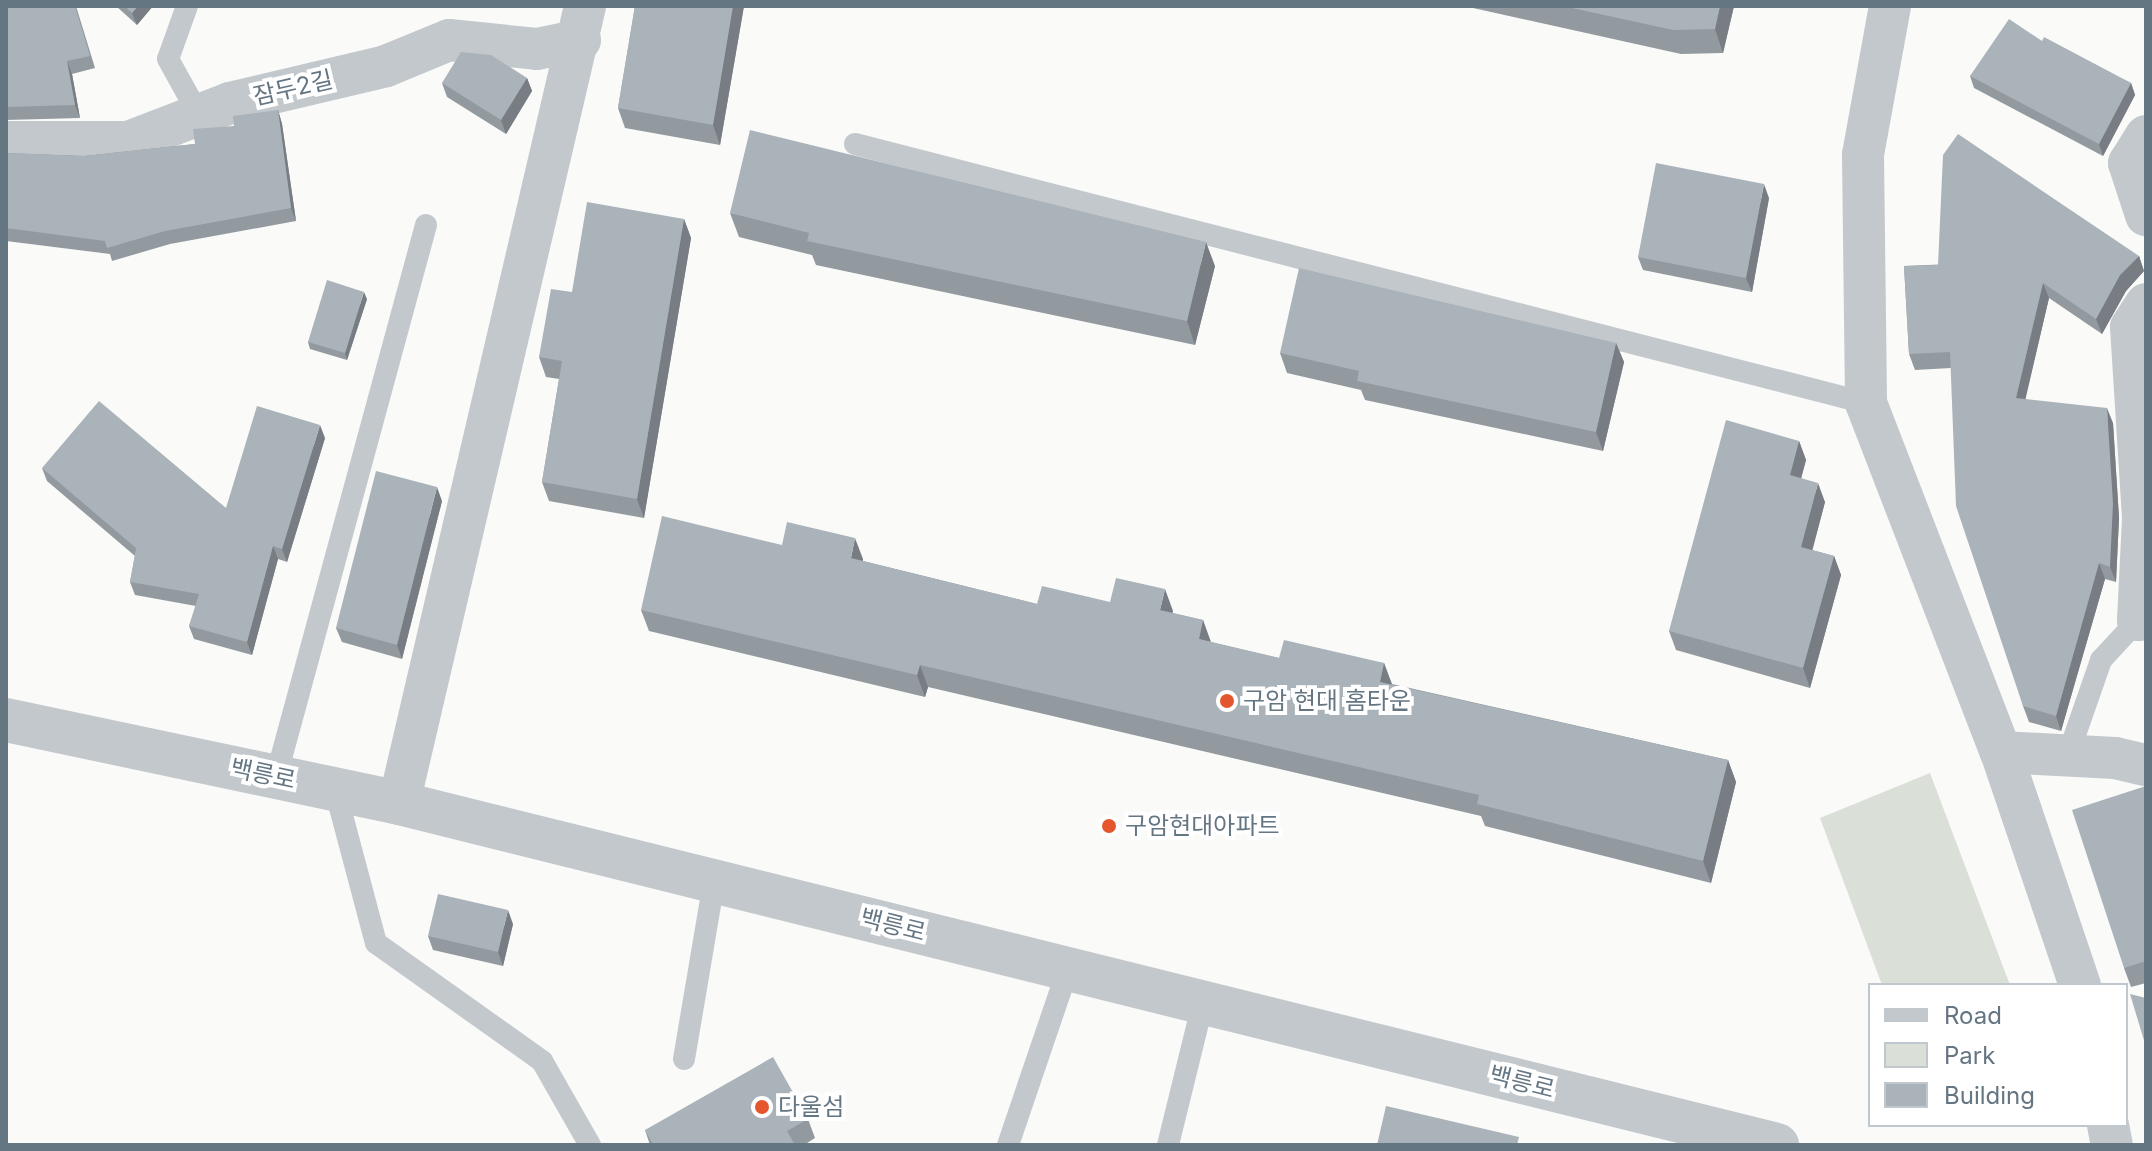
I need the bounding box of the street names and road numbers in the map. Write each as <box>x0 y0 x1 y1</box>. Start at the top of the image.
street label: 잠두2길 <box>250 65 336 111</box>
street label: 백릉로 <box>228 753 298 795</box>
street label: 백릉로 <box>857 903 929 947</box>
street label: 백릉로 <box>1486 1060 1558 1104</box>

